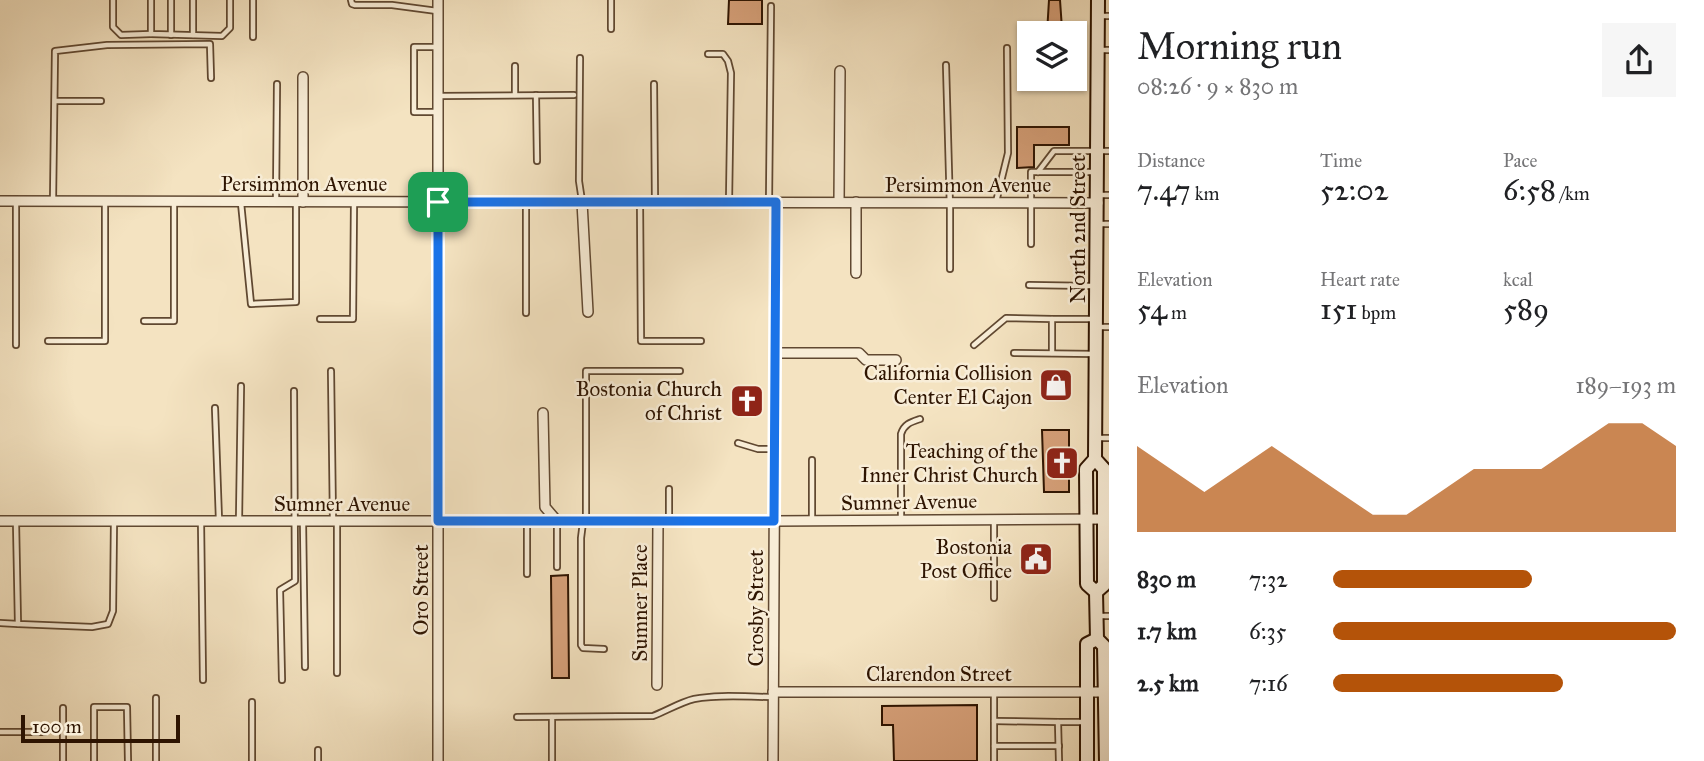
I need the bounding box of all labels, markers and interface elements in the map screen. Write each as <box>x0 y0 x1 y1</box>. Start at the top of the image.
map controls <box>1017 21 1087 91</box>
button: layers <box>1017 21 1087 91</box>
text: Morning run <box>1137 23 1342 69</box>
button: share <box>1602 23 1676 97</box>
text: 08:26 · 9 × 830 m <box>1137 72 1298 100</box>
text: Distance <box>1137 149 1205 172</box>
text: Time <box>1320 149 1362 172</box>
text: Pace <box>1503 149 1537 172</box>
street label: North 2nd Street <box>1065 154 1091 303</box>
street label: Persimmon Avenue <box>221 171 387 197</box>
pin <box>408 172 468 232</box>
street label: Persimmon Avenue <box>885 172 1051 198</box>
text: 7.47 <box>1137 172 1191 208</box>
text: 52:02 <box>1320 172 1389 208</box>
text: 6:58 <box>1503 172 1556 208</box>
text: km <box>1191 182 1219 205</box>
text: /km <box>1556 182 1590 205</box>
icon: arrive <box>419 183 457 221</box>
text: Elevation <box>1137 268 1212 291</box>
text: Heart rate <box>1320 268 1400 291</box>
text: kcal <box>1503 268 1533 291</box>
text: 54 <box>1137 291 1167 327</box>
text: 151 <box>1320 291 1357 327</box>
text: 589 <box>1503 291 1549 327</box>
text: m <box>1167 301 1187 324</box>
text: bpm <box>1357 301 1396 324</box>
place label: California Collision Center El Cajon <box>864 360 1032 410</box>
shop icon: California Collision Center El Cajon <box>1037 366 1075 404</box>
text: Elevation <box>1137 371 1228 399</box>
text: 189–193 m <box>1576 371 1676 399</box>
place label: Bostonia Church of Christ <box>576 376 723 426</box>
church icon: Bostonia Church of Christ <box>728 382 766 420</box>
place label: Teaching of the Inner Christ Church <box>861 438 1038 488</box>
church icon: Teaching of the Inner Christ Church <box>1043 444 1081 482</box>
street label: Sumner Avenue <box>841 488 978 516</box>
street label: Sumner Avenue <box>274 491 410 517</box>
place label: Bostonia Post Office <box>920 534 1012 584</box>
public building icon: Bostonia Post Office <box>1017 540 1055 578</box>
street label: Oro Street <box>408 544 434 636</box>
street label: Sumner Place <box>627 544 653 662</box>
street label: Crosby Street <box>743 549 769 666</box>
text: 830 m <box>1137 565 1196 593</box>
text: 7:32 <box>1249 565 1288 593</box>
text: 1.7 km <box>1137 617 1197 645</box>
text: 6:35 <box>1249 617 1286 645</box>
street label: Clarendon Street <box>866 661 1013 687</box>
text: 2.5 km <box>1137 669 1199 697</box>
text: 7:16 <box>1249 669 1288 697</box>
scale bar <box>21 712 180 744</box>
text: 100 m <box>32 715 82 738</box>

